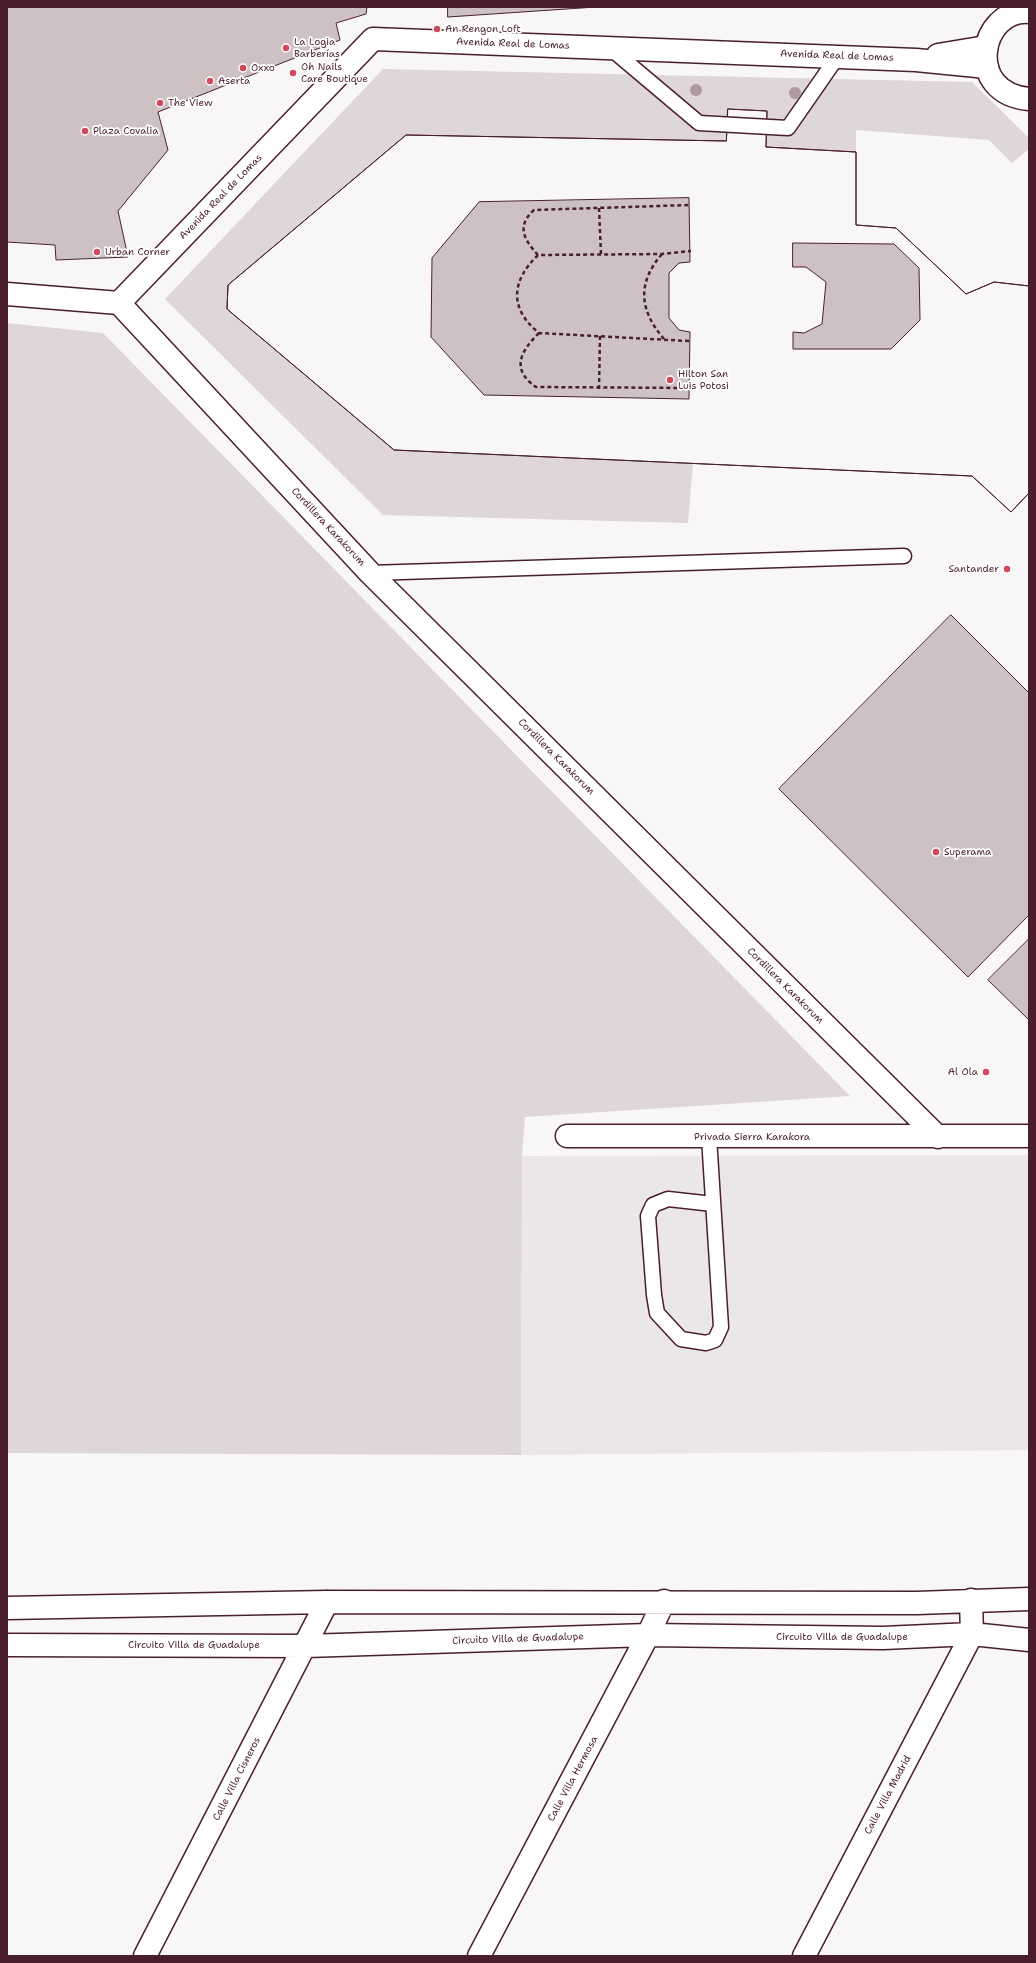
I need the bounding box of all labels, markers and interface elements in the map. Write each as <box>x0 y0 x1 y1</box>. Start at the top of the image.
place label: An Rengon Loft <box>445 23 521 35</box>
marker: An Rengon Loft <box>432 24 442 34</box>
place label: La Logia Barberías <box>294 36 340 60</box>
street label: Avenida Real de Lomas <box>456 36 570 52</box>
marker: La Logia Barberías <box>281 43 291 53</box>
street label: Avenida Real de Lomas <box>780 48 894 64</box>
place label: Oh Nails Care Boutique <box>301 61 368 84</box>
place label: Oxxo <box>251 62 275 74</box>
marker: Oxxo <box>238 63 248 73</box>
marker: Oh Nails Care Boutique <box>288 68 298 78</box>
place label: Aserta <box>218 75 250 87</box>
marker: Aserta <box>205 76 215 86</box>
place label: The View <box>168 97 213 109</box>
marker: The View <box>155 98 165 108</box>
place label: Plaza Covalia <box>93 125 158 137</box>
marker: Plaza Covalia <box>80 126 90 136</box>
street label: Avenida Real de Lomas <box>177 152 265 242</box>
place label: Urban Corner <box>105 246 170 258</box>
marker: Urban Corner <box>92 247 102 257</box>
place label: Hilton San Luis Potosi <box>678 368 729 392</box>
marker: Hilton San Luis Potosi <box>665 375 675 385</box>
street label: Cordillera Karakorum <box>289 485 367 569</box>
place label: Santander <box>948 563 999 575</box>
marker: Santander <box>1002 564 1012 574</box>
street label: Cordillera Karakorum <box>515 716 597 798</box>
place label: Superama <box>944 846 991 858</box>
marker: Superama <box>931 847 941 857</box>
street label: Cordillera Karakorum <box>744 945 826 1027</box>
place label: Al Ola <box>948 1066 978 1078</box>
marker: Al Ola <box>981 1067 991 1077</box>
street label: Privada Sierra Karakora <box>694 1131 810 1143</box>
street label: Circuito Villa de Guadalupe <box>452 1631 584 1647</box>
street label: Circuito Villa de Guadalupe <box>776 1631 908 1643</box>
street label: Circuito Villa de Guadalupe <box>128 1639 260 1651</box>
street label: Calle Villa Hermosa <box>545 1734 601 1824</box>
street label: Calle Villa Cisneros <box>211 1735 263 1823</box>
street label: Calle Villa Madrid <box>862 1753 914 1837</box>

